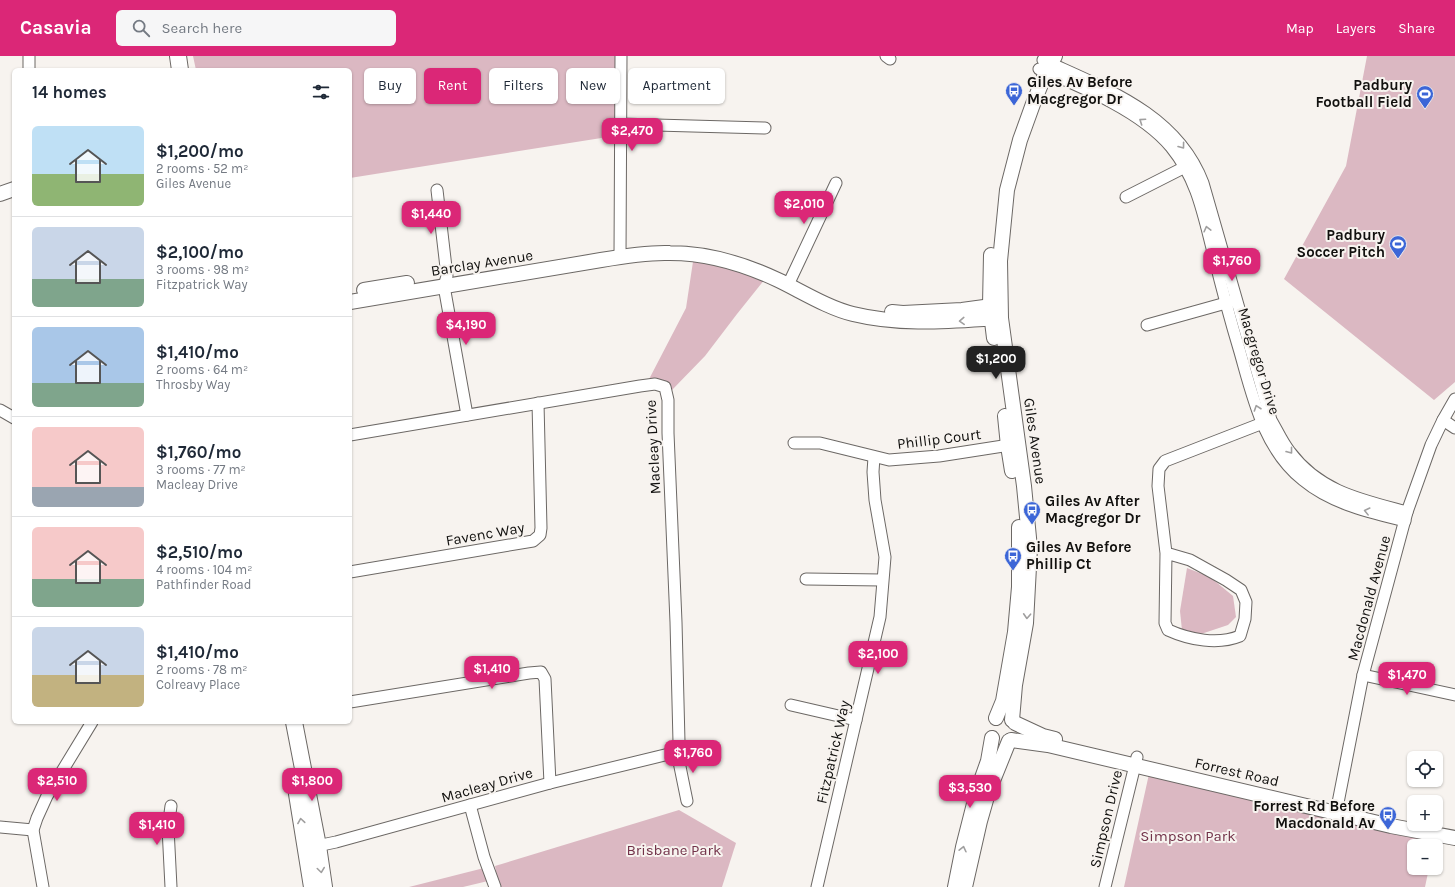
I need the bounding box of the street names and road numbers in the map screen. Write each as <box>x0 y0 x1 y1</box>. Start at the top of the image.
street label: Barclay Avenue <box>430 246 534 280</box>
street label: Macgregor Drive <box>1234 305 1284 417</box>
street label: Giles Avenue <box>1020 397 1050 485</box>
street label: Macleay Drive <box>642 399 664 495</box>
street label: Phillip Court <box>896 425 982 453</box>
street label: Favenc Way <box>444 518 526 550</box>
street label: Macdonald Avenue <box>1344 533 1394 663</box>
street label: Fitzpatrick Way <box>812 699 854 805</box>
street label: Forrest Road <box>1193 754 1281 790</box>
street label: Macleay Drive <box>439 763 535 807</box>
street label: Simpson Drive <box>1086 768 1126 870</box>

